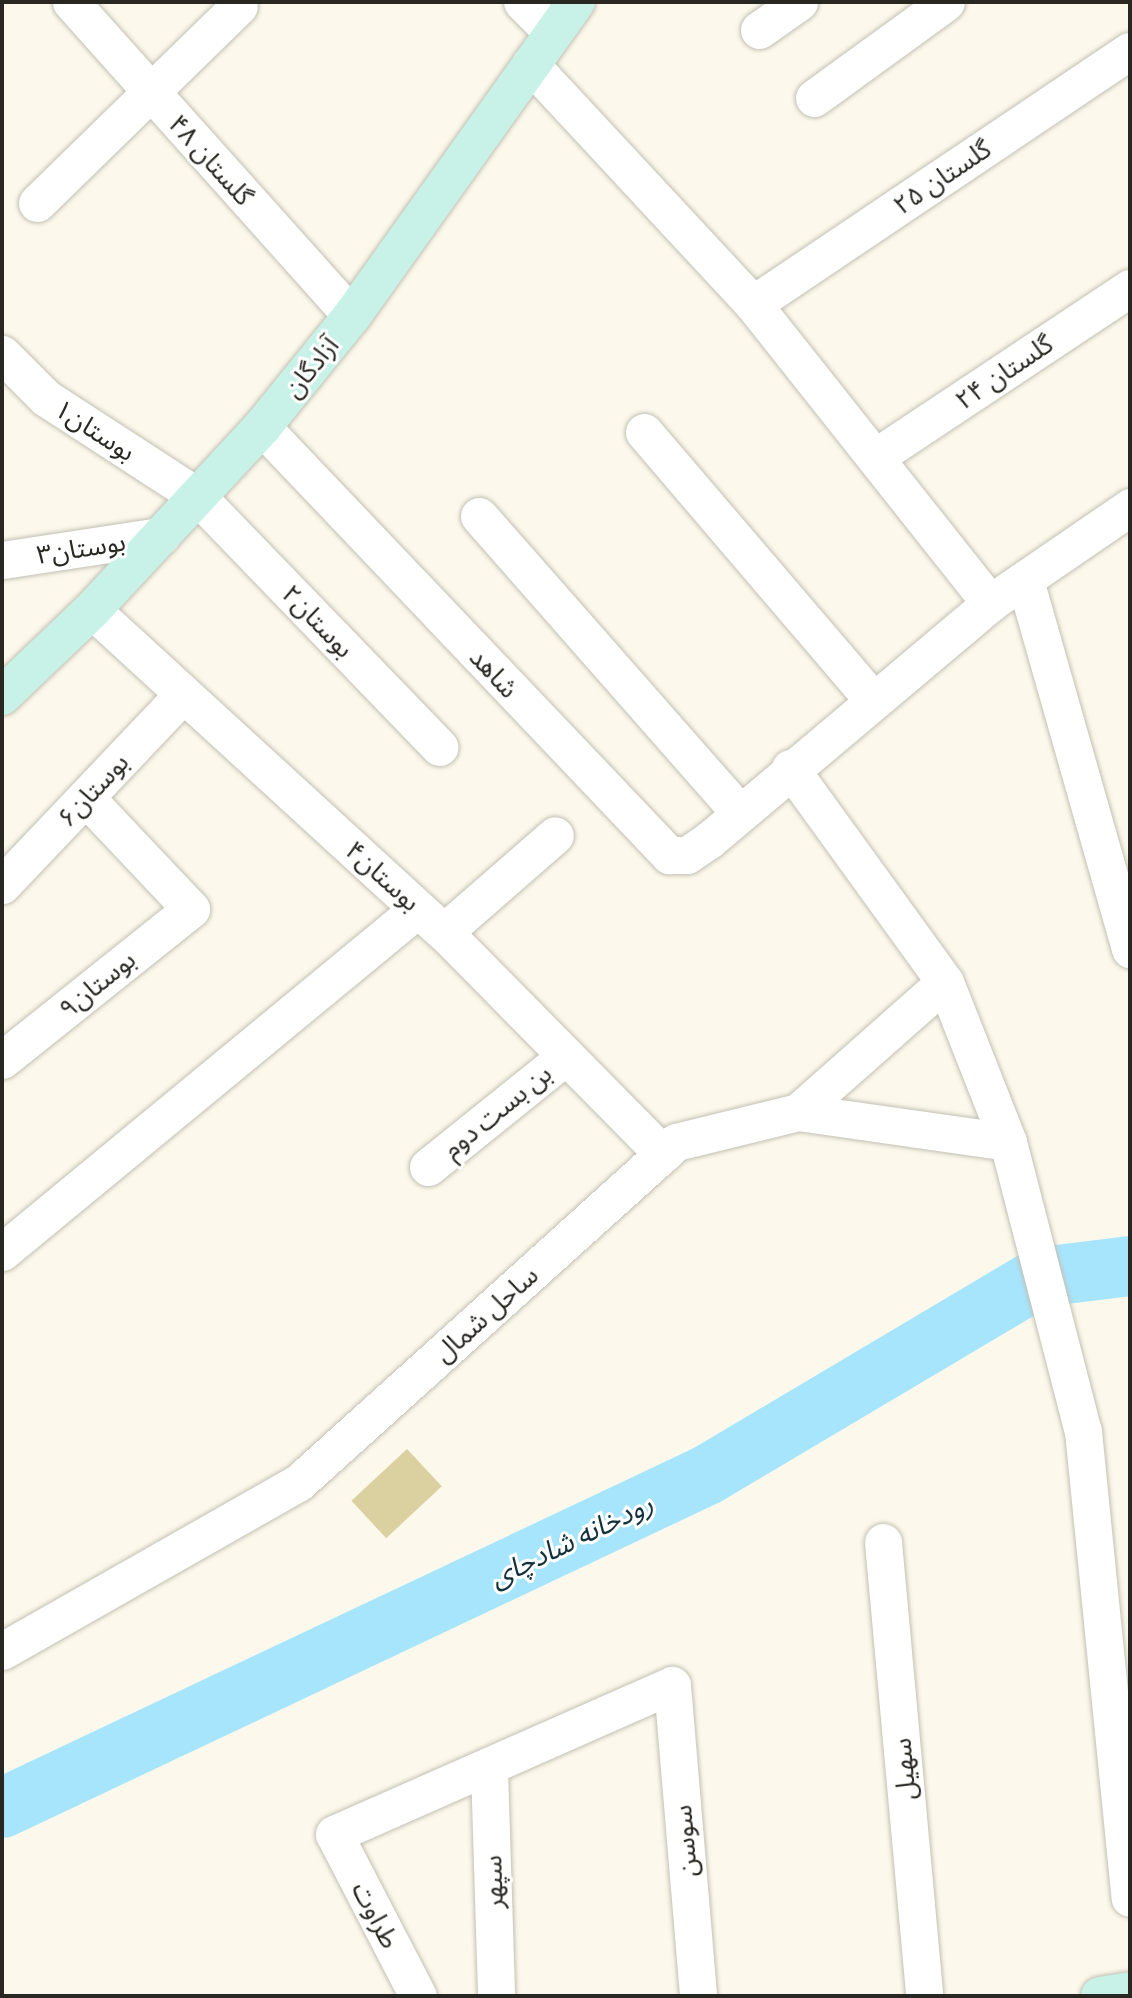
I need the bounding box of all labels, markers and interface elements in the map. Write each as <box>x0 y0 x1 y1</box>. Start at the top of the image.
street label: گلستان ۴۸ <box>162 108 260 212</box>
street label: گلستان ۲۵ <box>887 133 997 221</box>
street label: گلستان ۲۴ <box>949 328 1059 416</box>
street label: آزادگان <box>277 330 345 404</box>
street label: بوستان۱ <box>49 393 141 467</box>
street label: بوستان۳ <box>34 526 128 570</box>
street label: بوستان۲ <box>276 578 360 664</box>
street label: شاهد <box>463 642 525 704</box>
street label: بوستان۶ <box>51 747 135 833</box>
street label: بوستان۴ <box>339 834 427 918</box>
street label: بوستان۹ <box>52 944 142 1024</box>
street label: بن بست دوم <box>436 1058 558 1164</box>
street label: ساحل شمال <box>428 1259 544 1369</box>
water label: رودخانه شادچای <box>484 1486 658 1594</box>
street label: سهیل <box>886 1737 922 1801</box>
street label: سوسن <box>666 1804 704 1878</box>
street label: سپهر <box>476 1855 510 1909</box>
street label: طراوت <box>346 1876 406 1954</box>

